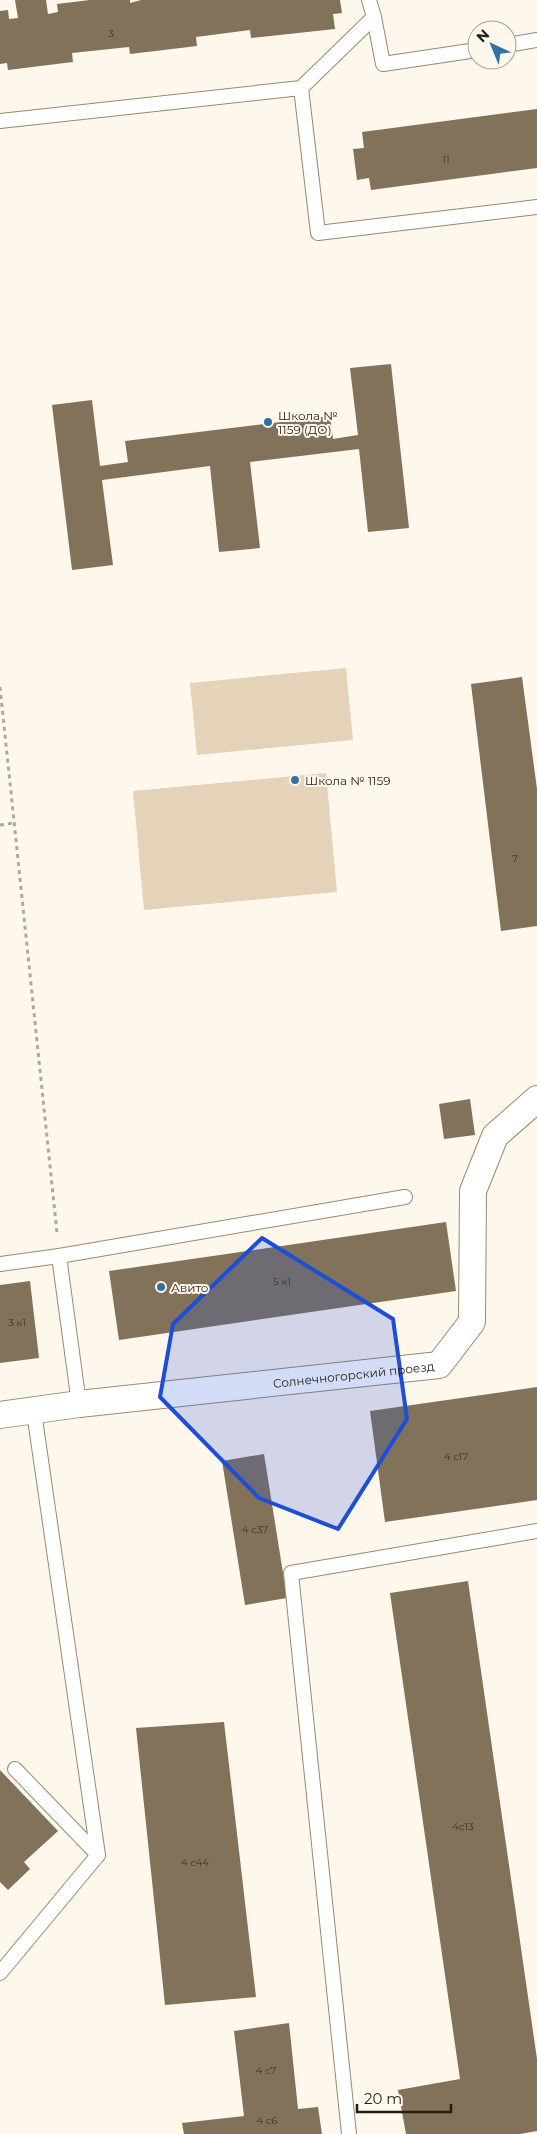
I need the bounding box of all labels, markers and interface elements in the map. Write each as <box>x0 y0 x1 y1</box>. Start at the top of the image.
north arrow <box>467 20 517 70</box>
text: N <box>473 25 493 46</box>
house number: 3 <box>108 27 114 40</box>
house number: 11 <box>442 153 450 166</box>
place label: Школа № 1159 (ДО) <box>278 408 338 437</box>
marker: Школа № 1159 (ДО) <box>262 416 274 428</box>
place label: Школа № 1159 <box>305 773 391 788</box>
marker: Школа № 1159 <box>289 774 301 786</box>
house number: 7 <box>512 852 518 865</box>
house number: 5 к1 <box>273 1275 291 1288</box>
place label: Авито <box>171 1280 209 1295</box>
marker: Авито <box>155 1281 167 1293</box>
house number: 3 к1 <box>8 1316 26 1329</box>
street label: Солнечногорский проезд <box>272 1358 435 1390</box>
house number: 4 с17 <box>444 1450 468 1463</box>
house number: 4 с37 <box>242 1523 268 1536</box>
house number: 4с13 <box>452 1820 474 1833</box>
house number: 4 с44 <box>181 1856 209 1869</box>
house number: 4 с7 <box>256 2064 276 2077</box>
scale bar <box>357 2082 451 2114</box>
text: 20 m <box>364 2089 402 2108</box>
house number: 4 с6 <box>257 2114 277 2127</box>

